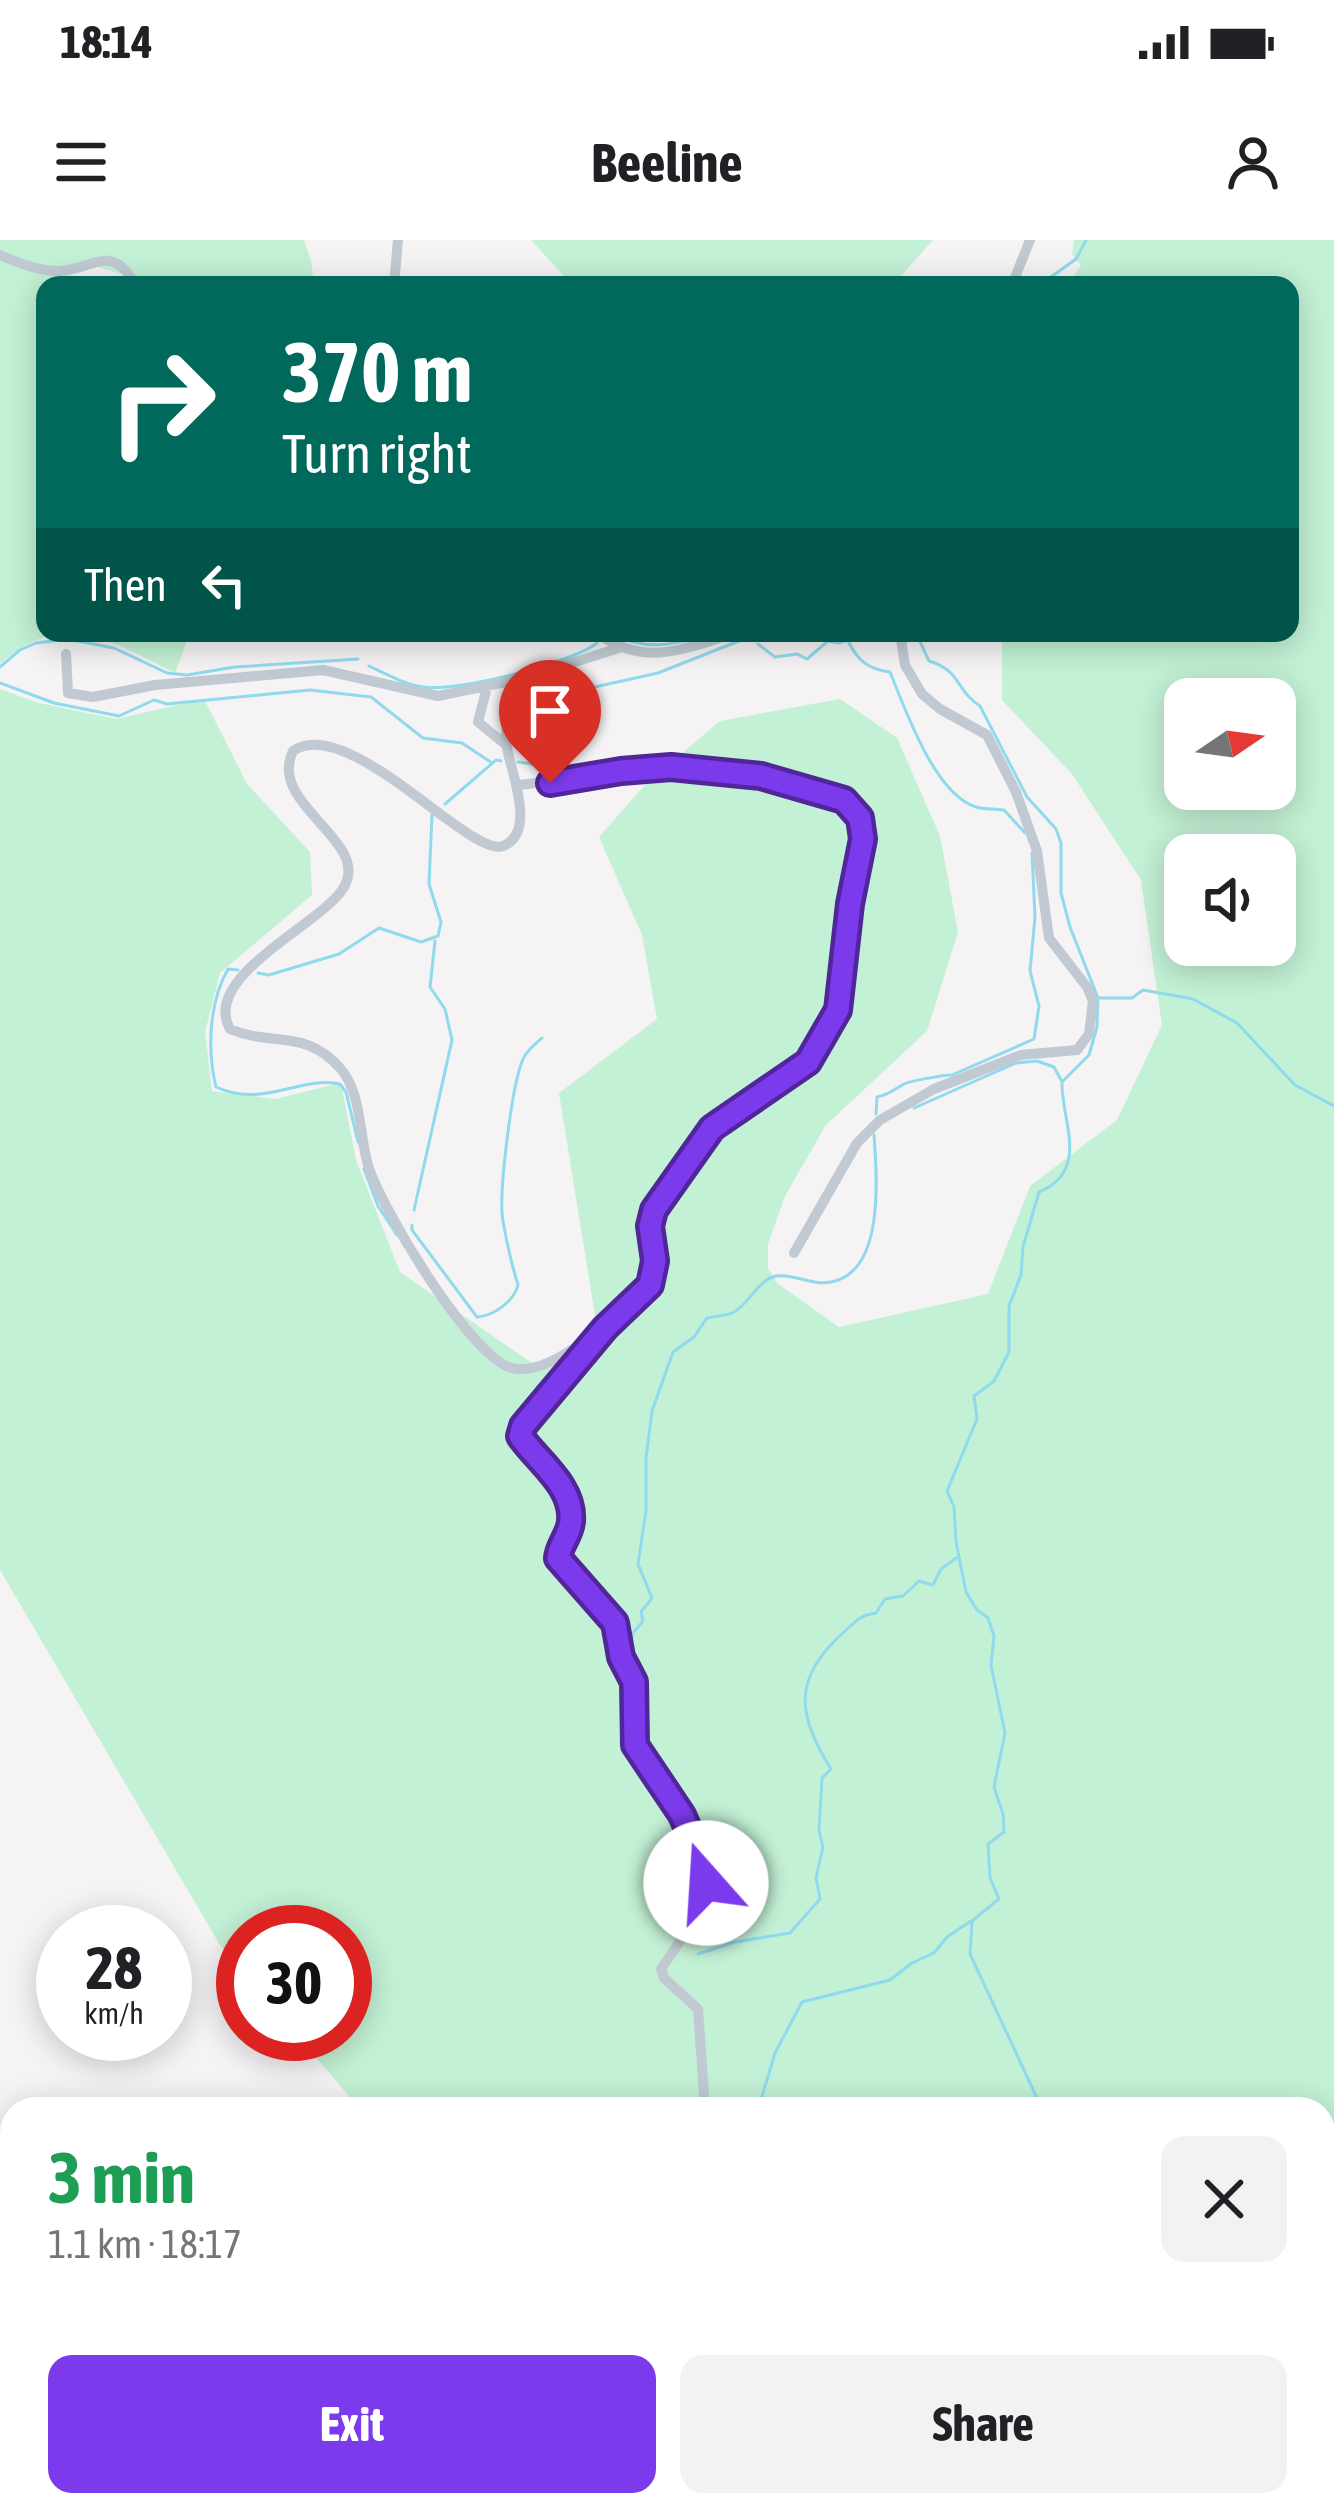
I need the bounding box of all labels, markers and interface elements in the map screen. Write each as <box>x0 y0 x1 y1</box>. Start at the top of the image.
text: 18:14 <box>60 16 153 68</box>
icon: menu <box>48 129 114 195</box>
icon: person <box>1220 129 1286 195</box>
text: Beeline <box>591 132 743 193</box>
icon: right <box>84 324 240 480</box>
text: 370 m <box>282 324 472 420</box>
text: Turn right <box>282 423 472 484</box>
icon: left <box>191 552 257 618</box>
text: Then <box>84 559 167 611</box>
pin <box>499 660 601 783</box>
icon: arrive <box>517 678 583 744</box>
north arrow <box>1164 678 1296 810</box>
map controls <box>1164 678 1296 966</box>
button: sound <box>1164 834 1296 966</box>
position arrow <box>643 1820 769 1946</box>
speed limit sign: 30 <box>216 1905 372 2061</box>
text: 28 <box>86 1933 142 2002</box>
text: km/h <box>84 1996 144 2030</box>
text: 3 min <box>48 2136 195 2218</box>
button: close <box>1161 2136 1287 2262</box>
text: 1.1 km · 18:17 <box>48 2222 241 2266</box>
button: Exit <box>48 2355 656 2493</box>
button: Share <box>680 2355 1287 2493</box>

